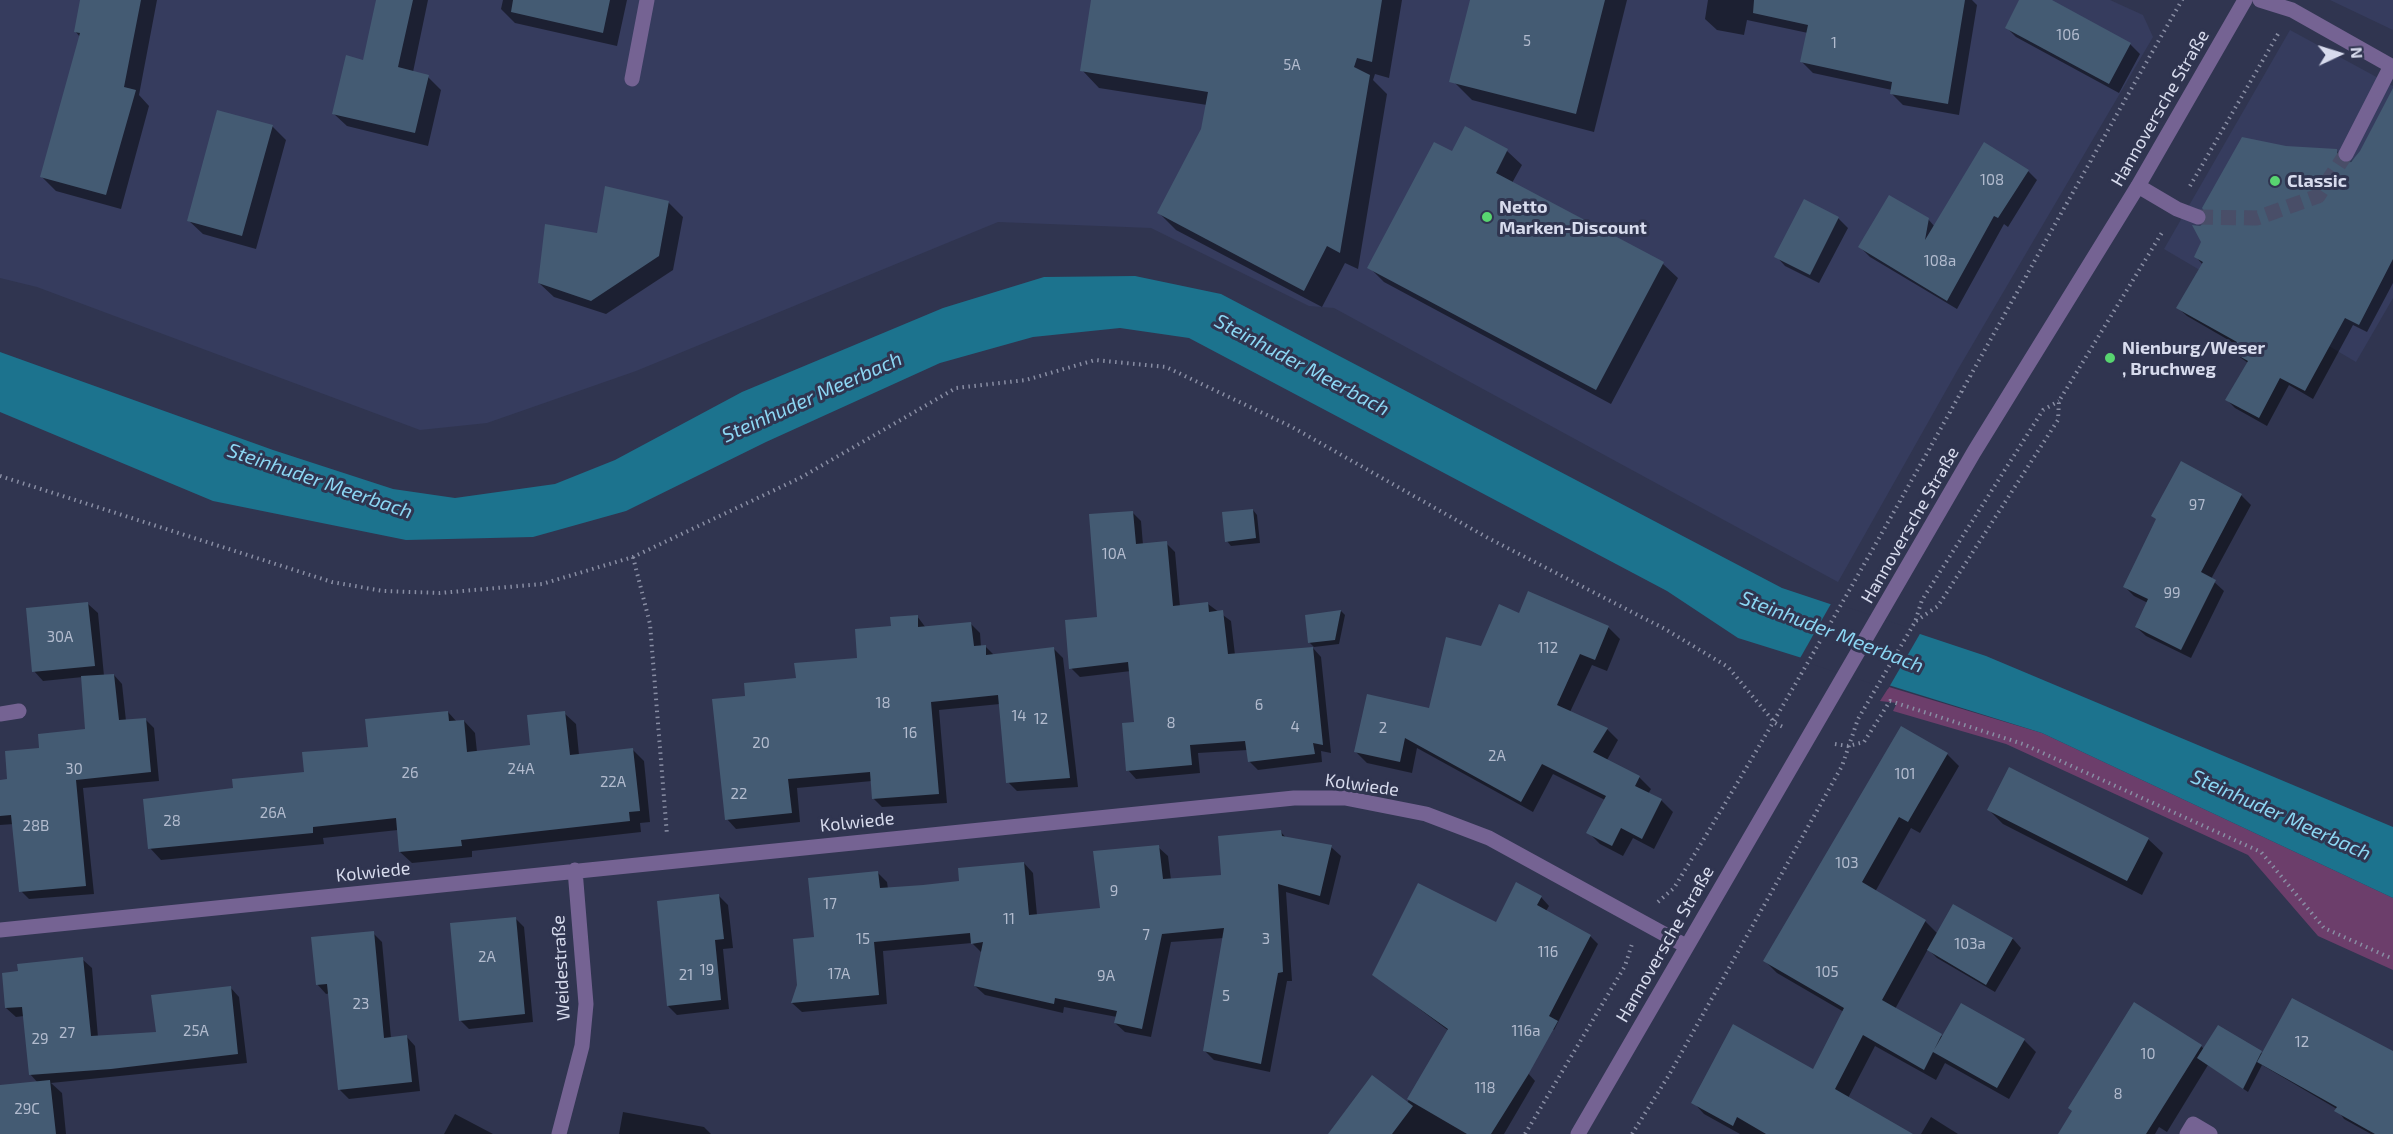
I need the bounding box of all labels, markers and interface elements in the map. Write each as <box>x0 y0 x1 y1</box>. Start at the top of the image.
north arrow <box>2309 24 2369 84</box>
house number: 106 <box>2056 26 2080 44</box>
street label: Hannoversche Straße <box>2106 26 2214 190</box>
house number: 5 <box>1523 32 1531 50</box>
house number: 1 <box>1831 34 1837 52</box>
text: N <box>2348 46 2367 59</box>
house number: 5A <box>1283 56 1301 74</box>
place label: Classic <box>2287 170 2347 192</box>
house number: 108 <box>1980 171 2004 189</box>
marker: Classic <box>2268 174 2282 188</box>
place label: Netto Marken-Discount <box>1499 196 1647 238</box>
marker: Netto Marken-Discount <box>1480 210 1494 224</box>
house number: 108a <box>1924 252 1956 270</box>
water label: Steinhuder Meerbach <box>1211 309 1393 421</box>
place label: Nienburg/Weser , Bruchweg <box>2122 337 2265 380</box>
water label: Steinhuder Meerbach <box>718 346 906 448</box>
marker: Nienburg/Weser , Bruchweg <box>2103 351 2117 365</box>
water label: Steinhuder Meerbach <box>224 438 416 524</box>
street label: Hannoversche Straße <box>1856 443 1964 607</box>
house number: 97 <box>2189 496 2205 514</box>
house number: 10A <box>1102 545 1126 563</box>
house number: 99 <box>2163 584 2181 602</box>
water label: Steinhuder Meerbach <box>1737 586 1927 678</box>
house number: 30A <box>47 628 73 646</box>
house number: 112 <box>1538 639 1558 657</box>
house number: 18 <box>875 694 891 712</box>
house number: 6 <box>1255 696 1263 714</box>
house number: 14 <box>1011 707 1027 725</box>
house number: 12 <box>1034 710 1048 728</box>
house number: 8 <box>1166 714 1176 732</box>
house number: 4 <box>1290 718 1300 736</box>
house number: 2 <box>1379 719 1387 737</box>
house number: 16 <box>903 724 917 742</box>
house number: 20 <box>752 734 770 752</box>
house number: 2A <box>1488 747 1506 765</box>
house number: 30 <box>65 760 83 778</box>
house number: 24A <box>508 760 534 778</box>
house number: 26 <box>401 764 419 782</box>
water label: Steinhuder Meerbach <box>2187 764 2375 866</box>
house number: 101 <box>1895 765 1915 783</box>
street label: Kolwiede <box>1324 769 1400 801</box>
house number: 22A <box>600 773 626 791</box>
house number: 22 <box>731 785 747 803</box>
house number: 26A <box>260 804 286 822</box>
street label: Kolwiede <box>819 807 895 837</box>
house number: 28 <box>163 812 181 830</box>
house number: 28B <box>23 817 49 835</box>
house number: 103 <box>1835 854 1859 872</box>
street label: Kolwiede <box>335 857 411 887</box>
street label: Hannoversche Straße <box>1611 862 1719 1026</box>
house number: 9 <box>1110 882 1118 900</box>
house number: 17 <box>823 895 837 913</box>
house number: 11 <box>1003 910 1015 928</box>
street label: Weidestraße <box>547 915 575 1021</box>
house number: 7 <box>1142 926 1150 944</box>
house number: 15 <box>856 930 870 948</box>
house number: 3 <box>1262 930 1270 948</box>
house number: 103a <box>1954 935 1986 953</box>
house number: 116 <box>1538 943 1558 961</box>
house number: 2A <box>478 948 496 966</box>
house number: 19 <box>700 961 714 979</box>
house number: 105 <box>1815 963 1839 981</box>
house number: 17A <box>828 965 850 983</box>
house number: 21 <box>679 966 693 984</box>
house number: 9A <box>1097 967 1115 985</box>
house number: 5 <box>1222 987 1230 1005</box>
house number: 23 <box>353 995 369 1013</box>
house number: 25A <box>183 1022 209 1040</box>
house number: 116a <box>1512 1022 1540 1040</box>
house number: 27 <box>59 1024 75 1042</box>
house number: 29 <box>31 1030 49 1048</box>
house number: 12 <box>2295 1033 2309 1051</box>
house number: 10 <box>2140 1045 2156 1063</box>
house number: 118 <box>1474 1079 1496 1097</box>
house number: 8 <box>2113 1085 2123 1103</box>
house number: 29C <box>14 1100 40 1118</box>

